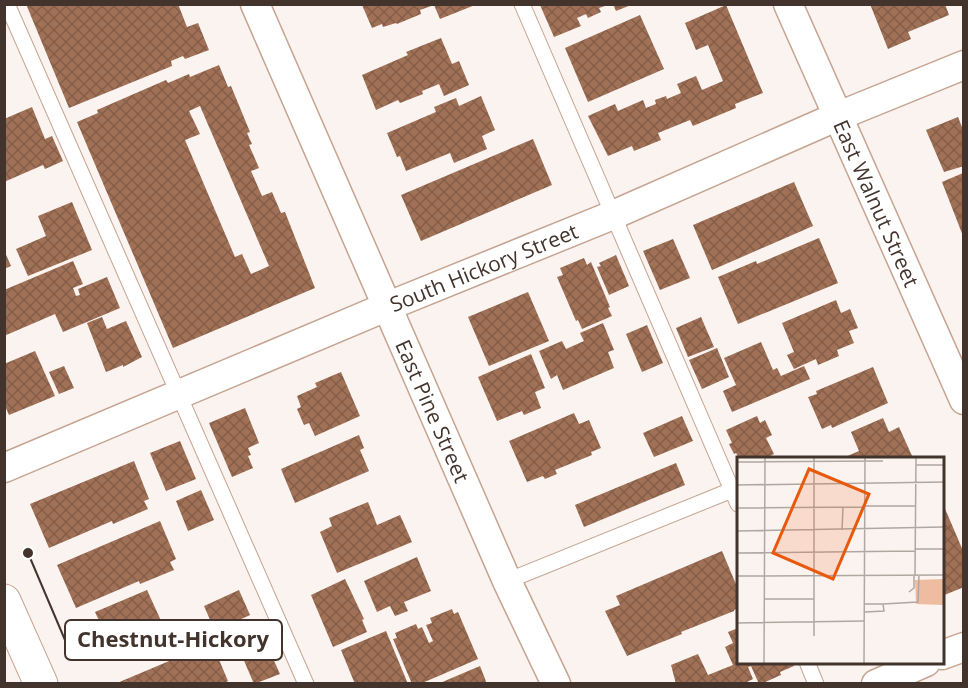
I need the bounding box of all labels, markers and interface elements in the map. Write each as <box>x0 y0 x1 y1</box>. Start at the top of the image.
street label: East Walnut Street <box>827 115 926 291</box>
street label: South Hickory Street <box>385 217 582 318</box>
street label: East Pine Street <box>389 335 476 487</box>
inset map <box>737 457 944 664</box>
callout: Chestnut-Hickory <box>65 620 282 660</box>
text: Chestnut-Hickory <box>77 623 270 653</box>

